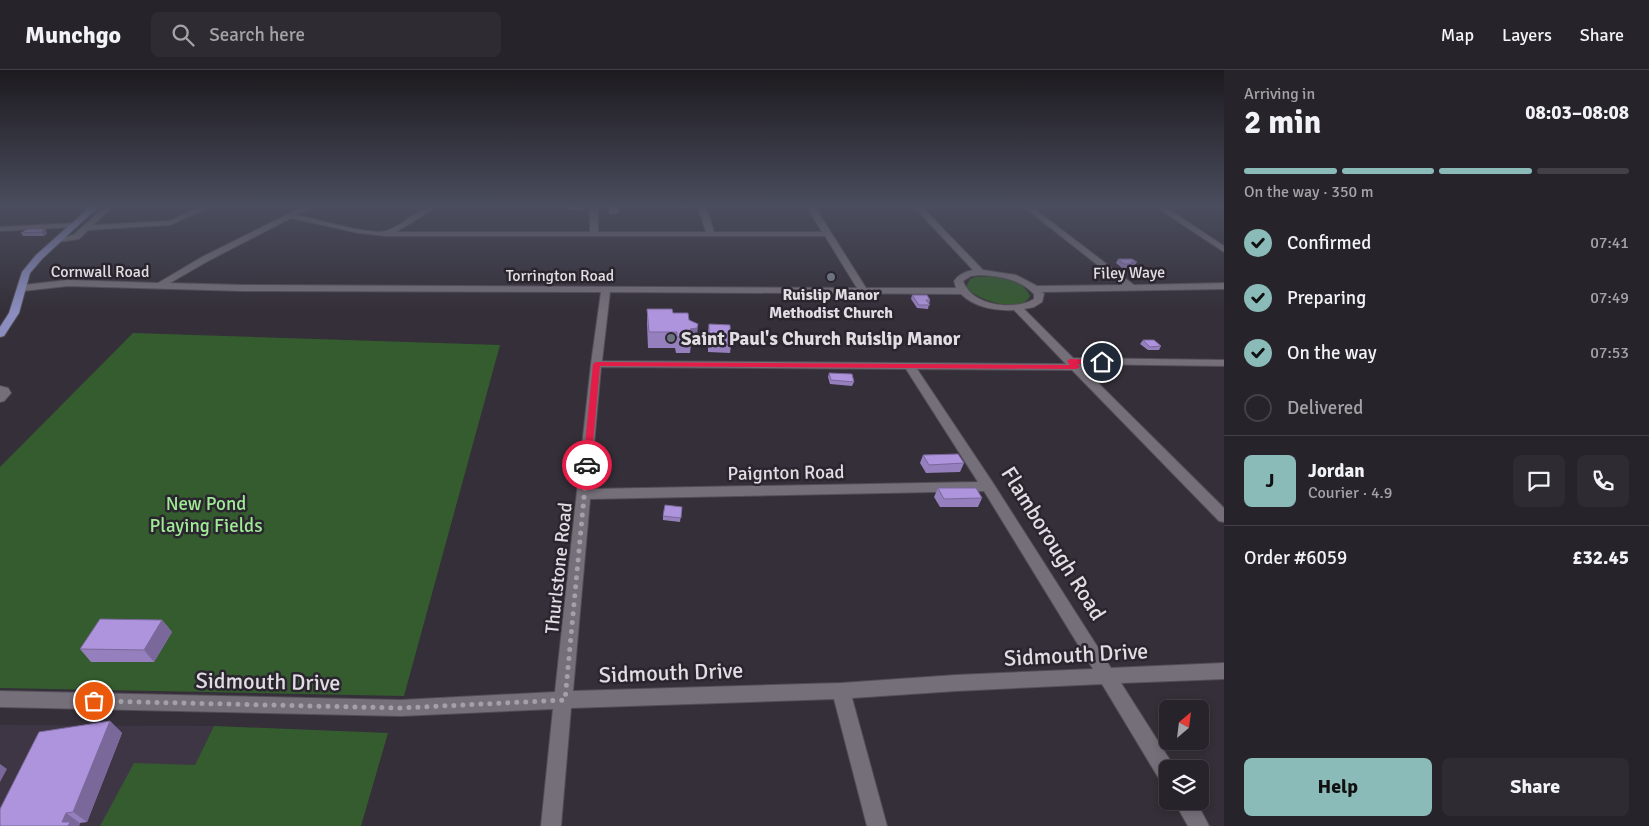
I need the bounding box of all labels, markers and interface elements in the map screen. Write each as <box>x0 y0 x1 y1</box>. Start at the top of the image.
search box <box>151 12 501 57</box>
text: Munchgo <box>25 20 121 50</box>
icon: search <box>169 21 197 49</box>
text: Search here <box>209 23 305 47</box>
text: Map <box>1441 24 1474 46</box>
text: Layers <box>1502 24 1552 46</box>
text: Share <box>1580 24 1624 46</box>
text: Arriving in <box>1244 84 1315 104</box>
text: 08:03–08:08 <box>1525 101 1629 125</box>
text: 2 min <box>1244 103 1321 142</box>
text: On the way · 350 m <box>1244 182 1374 202</box>
icon: check <box>1244 229 1272 257</box>
text: Confirmed <box>1287 231 1371 255</box>
text: 07:41 <box>1590 233 1629 253</box>
street label: Cornwall Road <box>51 262 149 282</box>
street label: Filey Waye <box>1093 262 1165 284</box>
street label: Torrington Road <box>506 266 614 286</box>
marker: Ruislip Manor Methodist Church <box>825 271 837 283</box>
icon: check <box>1244 284 1272 312</box>
place label: Ruislip Manor Methodist Church <box>769 285 893 323</box>
text: Preparing <box>1287 286 1366 310</box>
text: 07:49 <box>1590 288 1629 308</box>
place label: Saint Paul's Church Ruislip Manor <box>681 327 961 351</box>
marker: Saint Paul's Church Ruislip Manor <box>665 332 677 344</box>
icon: check <box>1244 339 1272 367</box>
pin <box>1081 341 1123 383</box>
text: On the way <box>1287 341 1377 365</box>
text: 07:53 <box>1590 343 1629 363</box>
icon: home <box>1088 348 1116 376</box>
text: Delivered <box>1287 396 1363 420</box>
courier <box>562 440 612 490</box>
icon: car <box>573 451 601 479</box>
button: chat <box>1513 455 1565 507</box>
button: phone <box>1577 455 1629 507</box>
text: Jordan <box>1308 459 1365 483</box>
street label: Paignton Road <box>727 460 845 486</box>
street label: Flamborough Road <box>995 461 1112 625</box>
text: J <box>1266 469 1274 493</box>
text: Courier · 4.9 <box>1308 483 1392 503</box>
park label: New Pond Playing Fields <box>150 492 262 538</box>
street label: Thurlstone Road <box>540 501 578 635</box>
text: Order #6059 <box>1244 546 1347 570</box>
text: £32.45 <box>1572 546 1629 570</box>
street label: Sidmouth Drive <box>1003 637 1149 672</box>
street label: Sidmouth Drive <box>598 656 744 689</box>
street label: Sidmouth Drive <box>195 667 341 696</box>
pin <box>73 680 115 722</box>
icon: bag <box>80 687 108 715</box>
north arrow <box>1159 700 1209 750</box>
map controls <box>1159 700 1209 810</box>
button: Help <box>1244 758 1432 816</box>
button: Share <box>1442 758 1629 816</box>
button: layers <box>1159 760 1209 810</box>

